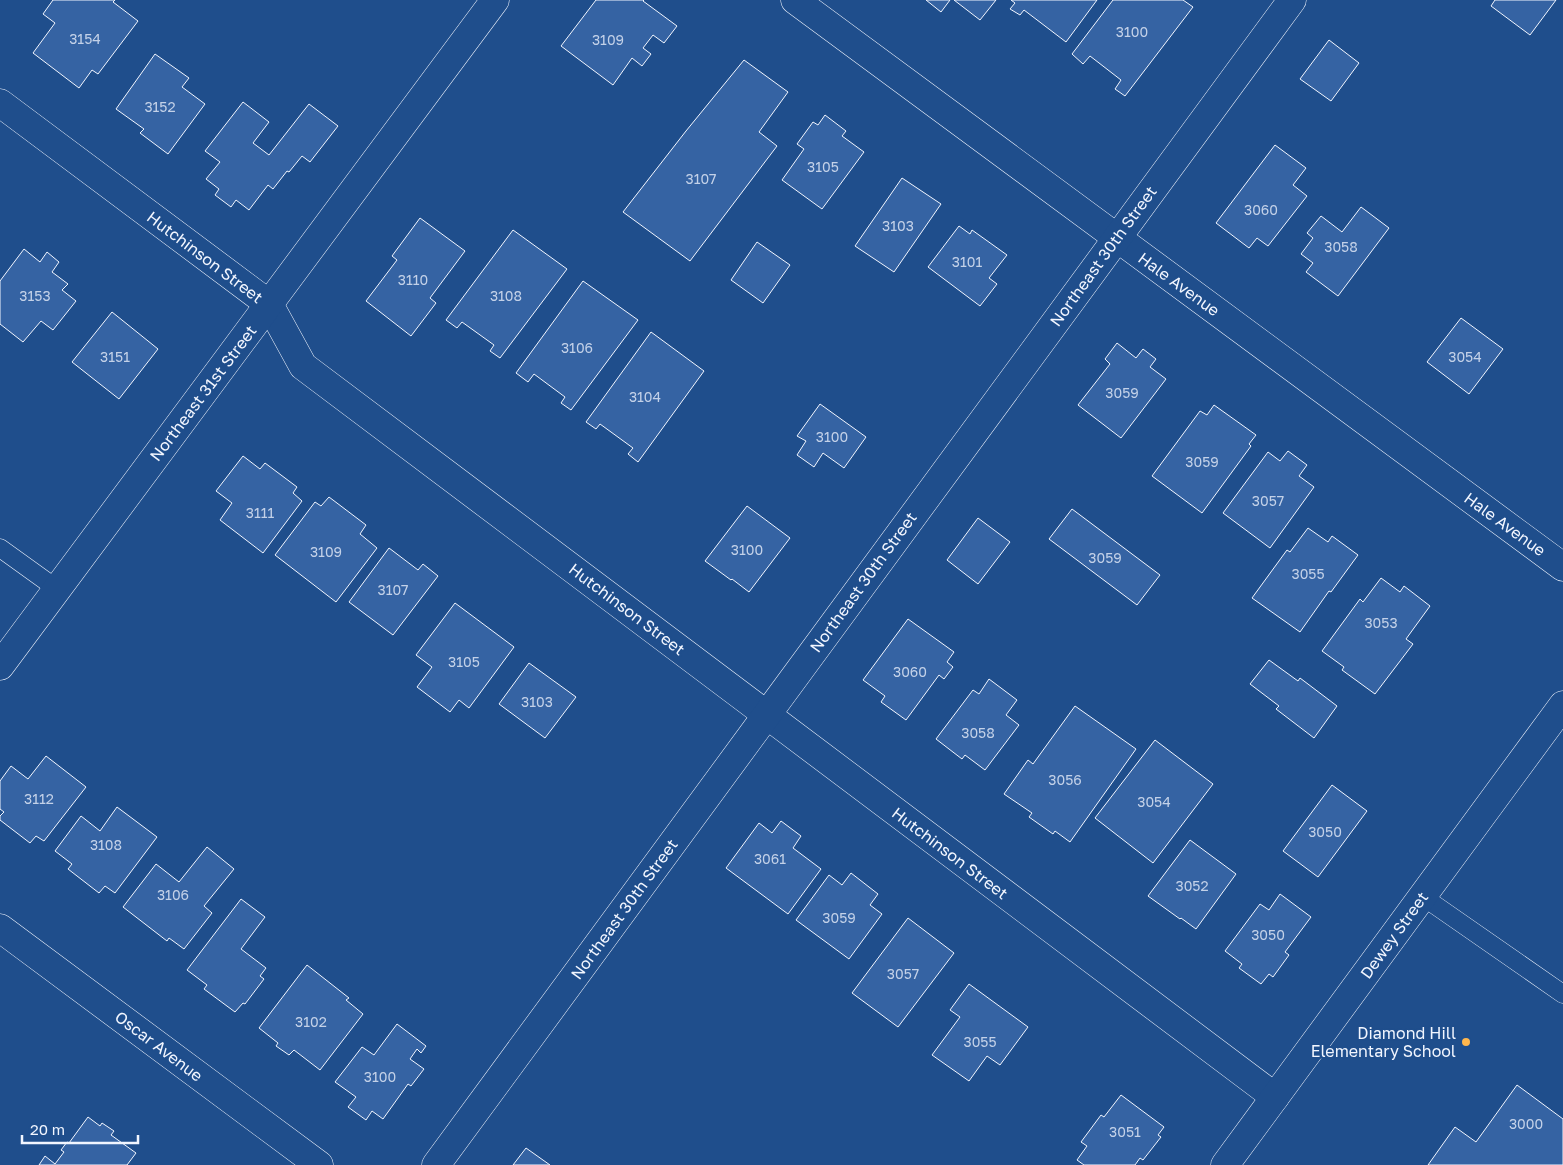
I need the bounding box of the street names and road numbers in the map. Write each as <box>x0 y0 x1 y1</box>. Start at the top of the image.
street label: Northeast 30th Street <box>1045 182 1161 330</box>
street label: Hutchinson Street <box>143 207 267 307</box>
street label: Hale Avenue <box>1134 248 1224 320</box>
street label: Northeast 31st Street <box>145 321 261 465</box>
street label: Hale Avenue <box>1460 488 1550 560</box>
street label: Northeast 30th Street <box>805 508 921 656</box>
street label: Hutchinson Street <box>565 559 689 659</box>
street label: Hutchinson Street <box>888 803 1012 903</box>
street label: Northeast 30th Street <box>566 835 682 983</box>
street label: Dewey Street <box>1356 888 1432 982</box>
street label: Oscar Avenue <box>111 1006 207 1086</box>

